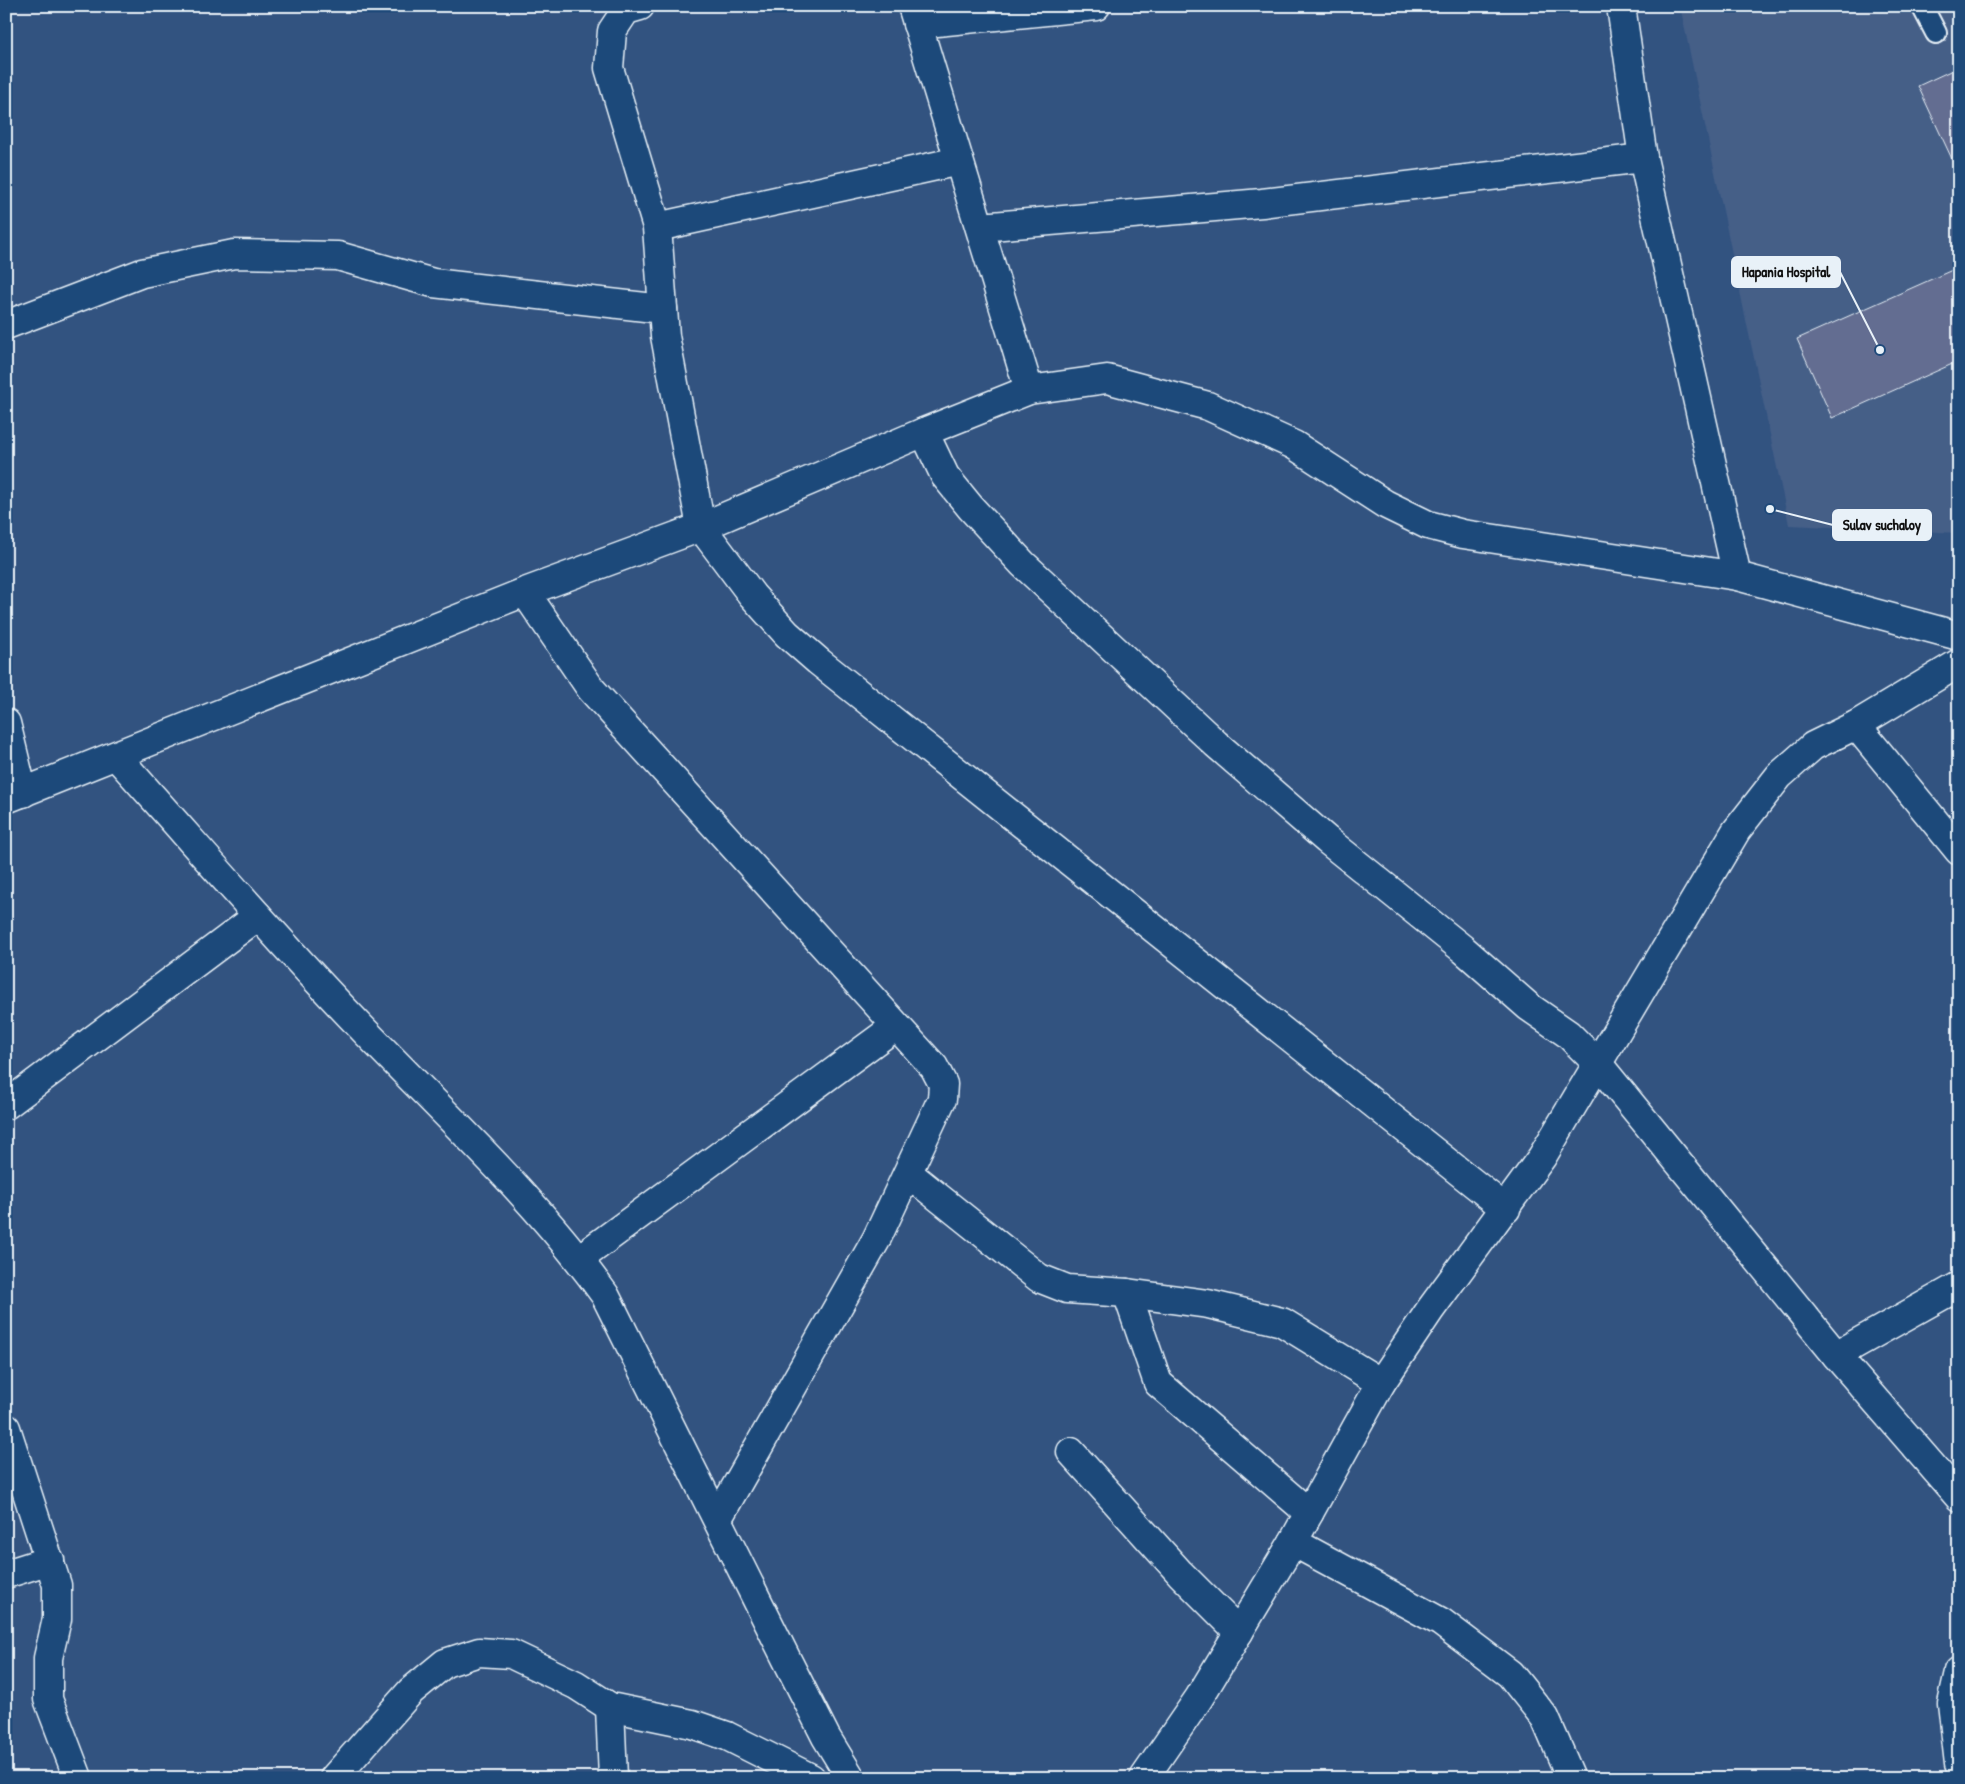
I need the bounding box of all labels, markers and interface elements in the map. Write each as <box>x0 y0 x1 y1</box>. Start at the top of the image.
callout: Hapania Hospital <box>1732 257 1840 287</box>
text: Hapania Hospital <box>1742 261 1831 283</box>
callout: Sulav suchaloy <box>1833 510 1931 540</box>
text: Sulav suchaloy <box>1843 514 1922 536</box>

